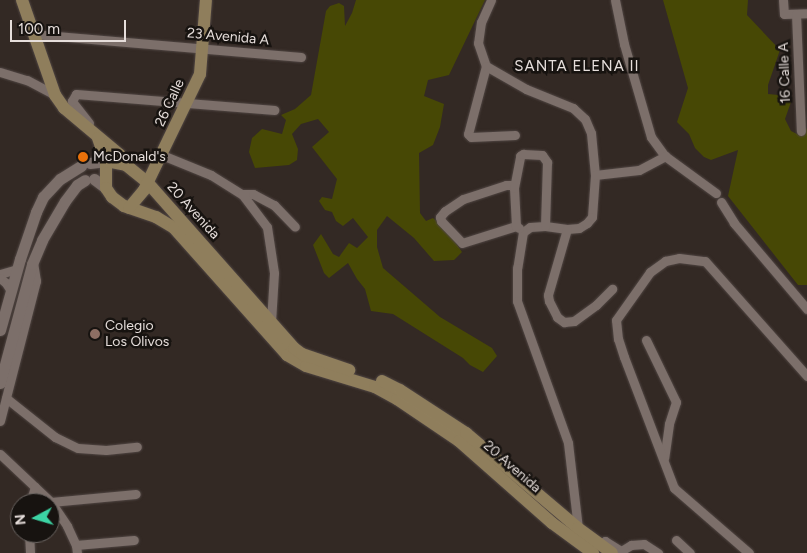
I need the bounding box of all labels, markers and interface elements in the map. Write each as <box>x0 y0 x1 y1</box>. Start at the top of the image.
scale bar <box>12 10 129 42</box>
text: 100 m <box>18 20 60 38</box>
street label: 23 Avenida A <box>186 25 270 49</box>
street label: 16 Calle A <box>776 42 794 104</box>
district label: SANTA ELENA II <box>513 58 641 76</box>
street label: 26 Calle <box>152 77 188 129</box>
place label: McDonald's <box>93 149 166 165</box>
marker: McDonald's <box>77 151 89 163</box>
street label: 20 Avenida <box>163 179 223 243</box>
place label: Colegio Los Olivos <box>105 318 169 351</box>
marker: Colegio Los Olivos <box>89 328 101 340</box>
street label: 20 Avenida <box>480 437 544 497</box>
north arrow <box>10 493 60 543</box>
text: N <box>12 513 30 526</box>

